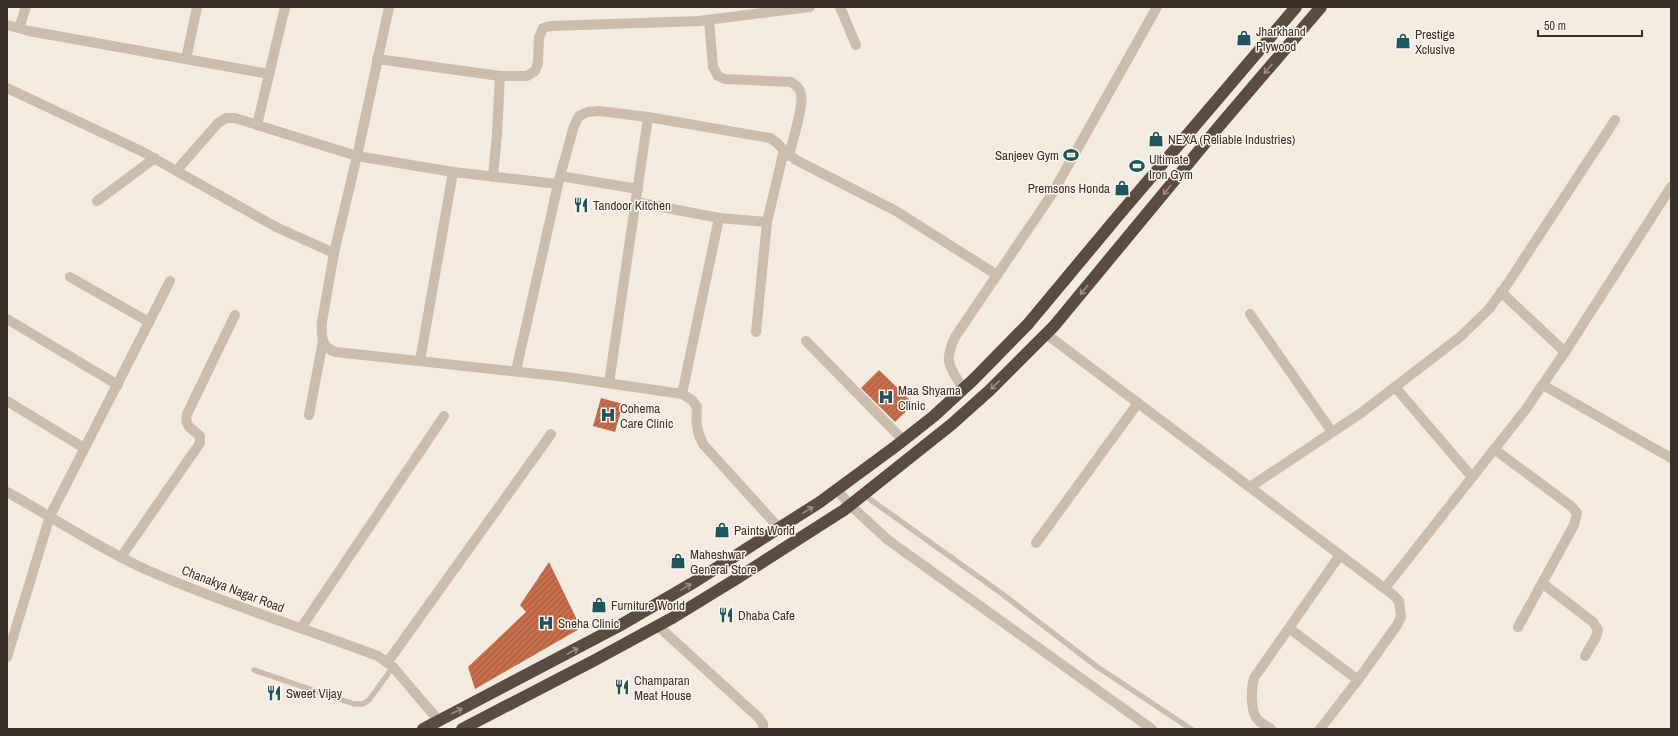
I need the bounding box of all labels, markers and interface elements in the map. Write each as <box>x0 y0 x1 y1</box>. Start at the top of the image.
scale bar <box>1538 12 1642 38</box>
text: 50 m <box>1544 18 1566 34</box>
place label: Jharkhand Plywood <box>1256 23 1306 55</box>
place label: Prestige Xclusive <box>1415 26 1455 58</box>
shop icon: Jharkhand Plywood <box>1235 29 1253 47</box>
shop icon: Prestige Xclusive <box>1394 32 1412 50</box>
one-way arrow <box>1264 64 1273 74</box>
shop icon: NEXA (Reliable Industries) <box>1147 130 1165 148</box>
place label: NEXA (Reliable Industries) <box>1168 131 1296 148</box>
sports icon: Sanjeev Gym <box>1062 146 1080 164</box>
place label: Sanjeev Gym <box>995 147 1059 164</box>
place label: Ultimate Iron Gym <box>1149 151 1193 183</box>
sports icon: Ultimate Iron Gym <box>1128 157 1146 175</box>
shop icon: Premsons Honda <box>1113 179 1131 197</box>
place label: Premsons Honda <box>1028 180 1110 197</box>
one-way arrow <box>1163 185 1171 196</box>
restaurant icon: Tandoor Kitchen <box>572 196 590 214</box>
place label: Tandoor Kitchen <box>593 197 671 214</box>
one-way arrow <box>1080 285 1089 296</box>
one-way arrow <box>990 380 1000 390</box>
place label: Maa Shyama Clinic <box>898 382 961 414</box>
hospital icon: Maa Shyama Clinic <box>877 388 895 406</box>
place label: Cohema Care Clinic <box>620 400 673 432</box>
hospital icon: Cohema Care Clinic <box>599 406 617 424</box>
one-way arrow <box>802 506 813 514</box>
shop icon: Paints World <box>713 521 731 539</box>
place label: Paints World <box>734 522 795 539</box>
place label: Maheshwar General Store <box>690 546 756 578</box>
shop icon: Maheshwar General Store <box>669 552 687 570</box>
street label: Chanakya Nagar Road <box>179 562 287 616</box>
one-way arrow <box>680 582 692 590</box>
shop icon: Furniture World <box>590 596 608 614</box>
place label: Furniture World <box>611 597 685 614</box>
restaurant icon: Dhaba Cafe <box>717 606 735 624</box>
place label: Dhaba Cafe <box>738 607 795 624</box>
hospital icon: Sneha Clinic <box>537 614 555 632</box>
place label: Sneha Clinic <box>558 615 619 632</box>
one-way arrow <box>567 647 579 654</box>
place label: Champaran Meat House <box>634 672 692 704</box>
restaurant icon: Champaran Meat House <box>613 678 631 696</box>
restaurant icon: Sweet Vijay <box>265 684 283 702</box>
place label: Sweet Vijay <box>286 685 343 702</box>
one-way arrow <box>451 707 463 714</box>

